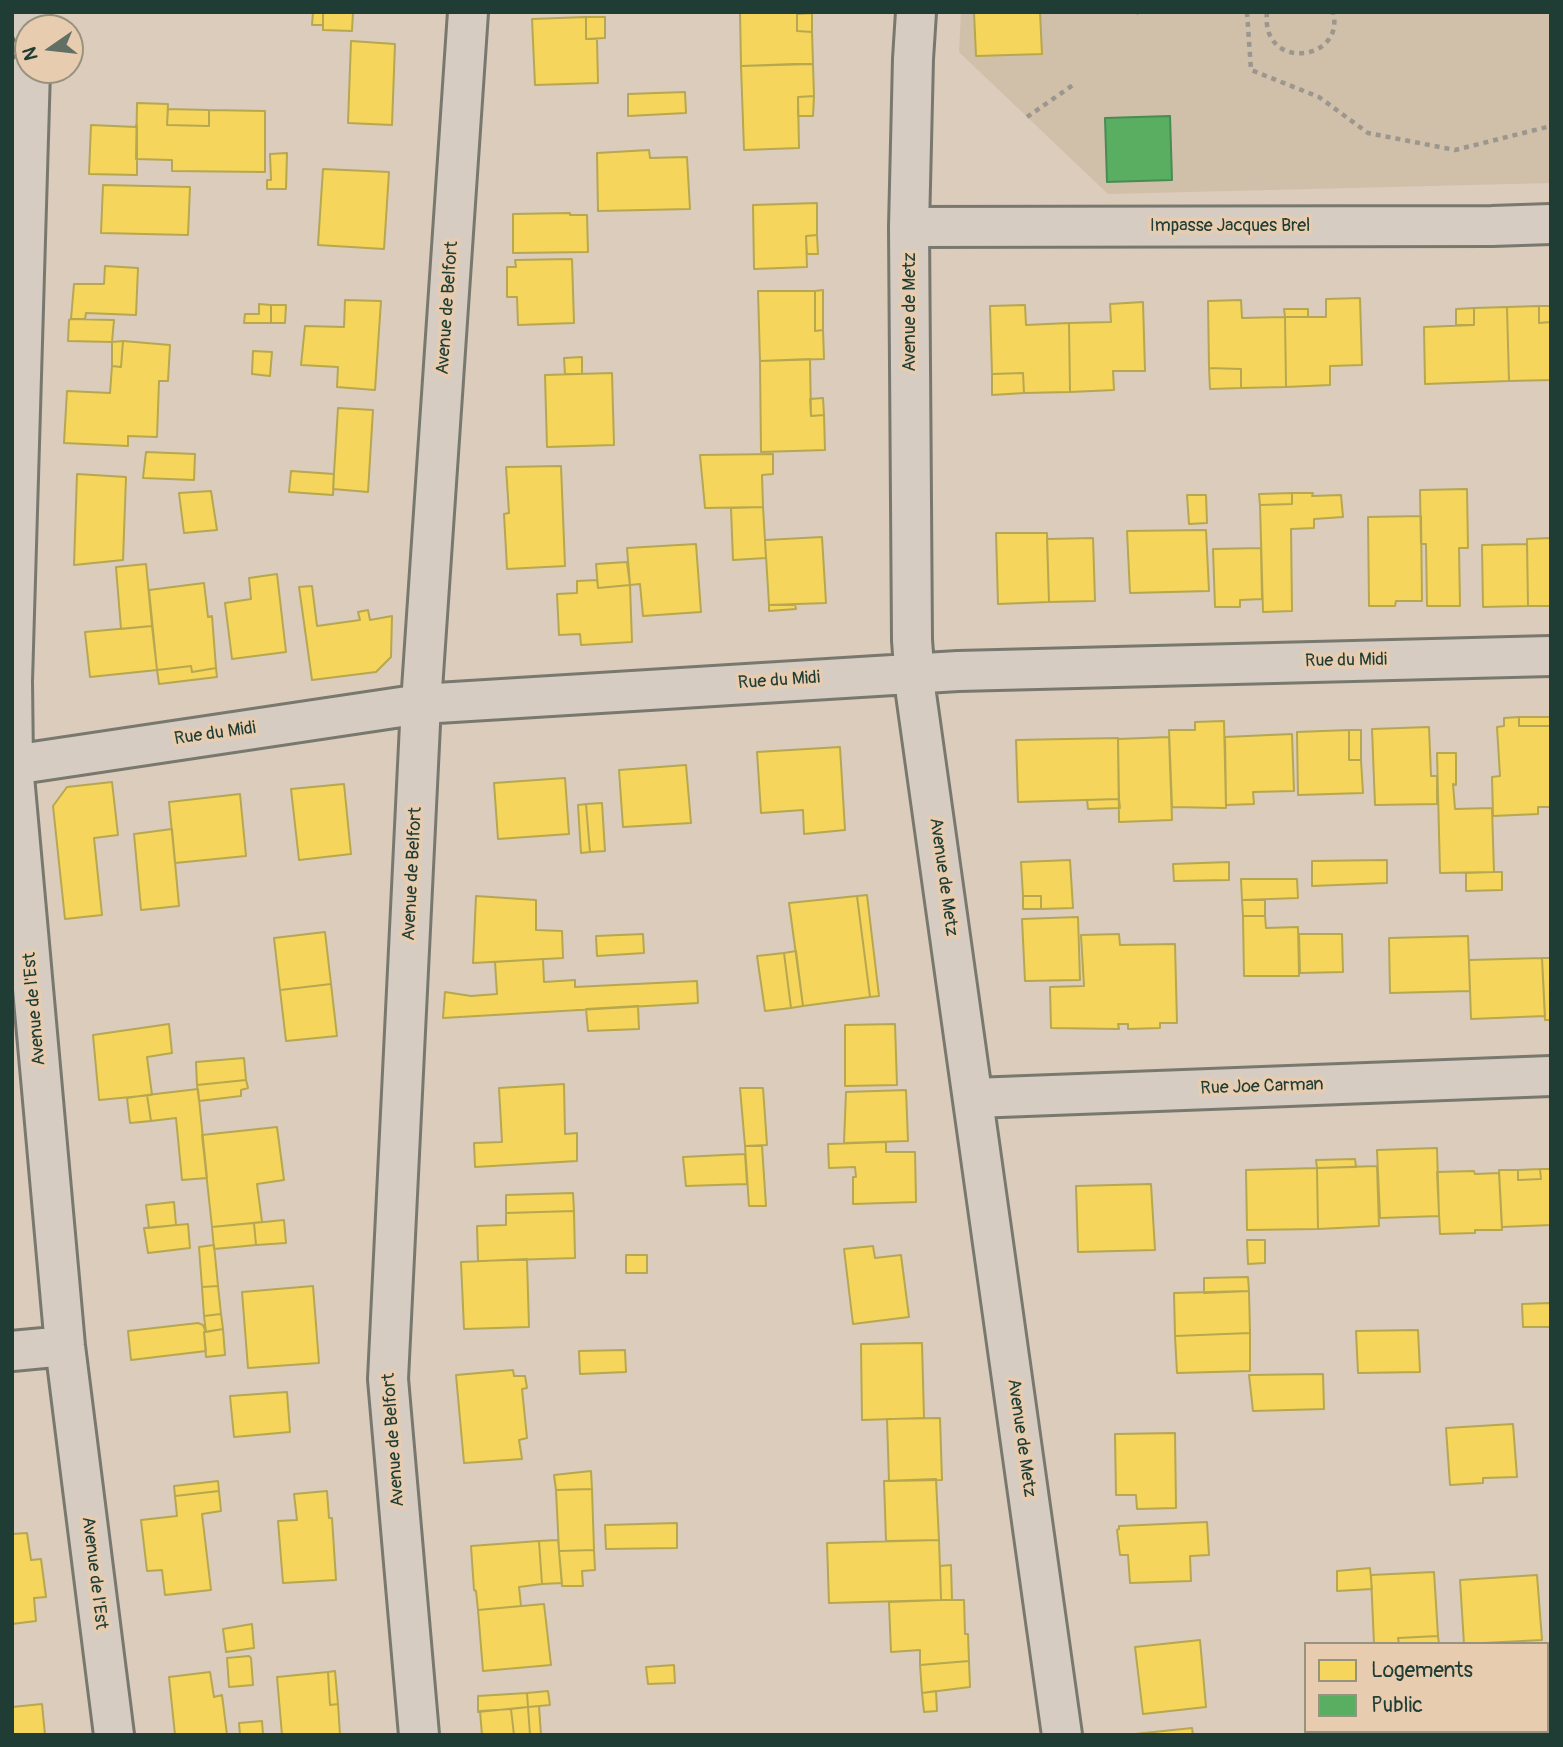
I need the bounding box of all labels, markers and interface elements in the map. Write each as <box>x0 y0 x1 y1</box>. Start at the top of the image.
north arrow <box>14 14 84 84</box>
text: N <box>17 44 44 63</box>
street label: Impasse Jacques Brel <box>1150 215 1310 237</box>
street label: Avenue de Belfort <box>433 240 463 376</box>
street label: Avenue de Metz <box>899 252 921 372</box>
street label: Rue du Midi <box>1305 649 1387 673</box>
street label: Rue du Midi <box>737 667 821 695</box>
street label: Rue du Midi <box>173 718 257 750</box>
street label: Avenue de Belfort <box>399 807 427 941</box>
street label: Avenue de Metz <box>924 816 962 938</box>
street label: Avenue de l'Est <box>19 952 51 1066</box>
street label: Rue Joe Carman <box>1200 1074 1324 1100</box>
street label: Avenue de Belfort <box>379 1372 409 1508</box>
street label: Avenue de Metz <box>1002 1377 1040 1499</box>
street label: Avenue de l'Est <box>76 1515 112 1631</box>
legend <box>1304 1642 1549 1733</box>
text: Logements <box>1371 1657 1473 1684</box>
text: Public <box>1371 1692 1423 1719</box>

